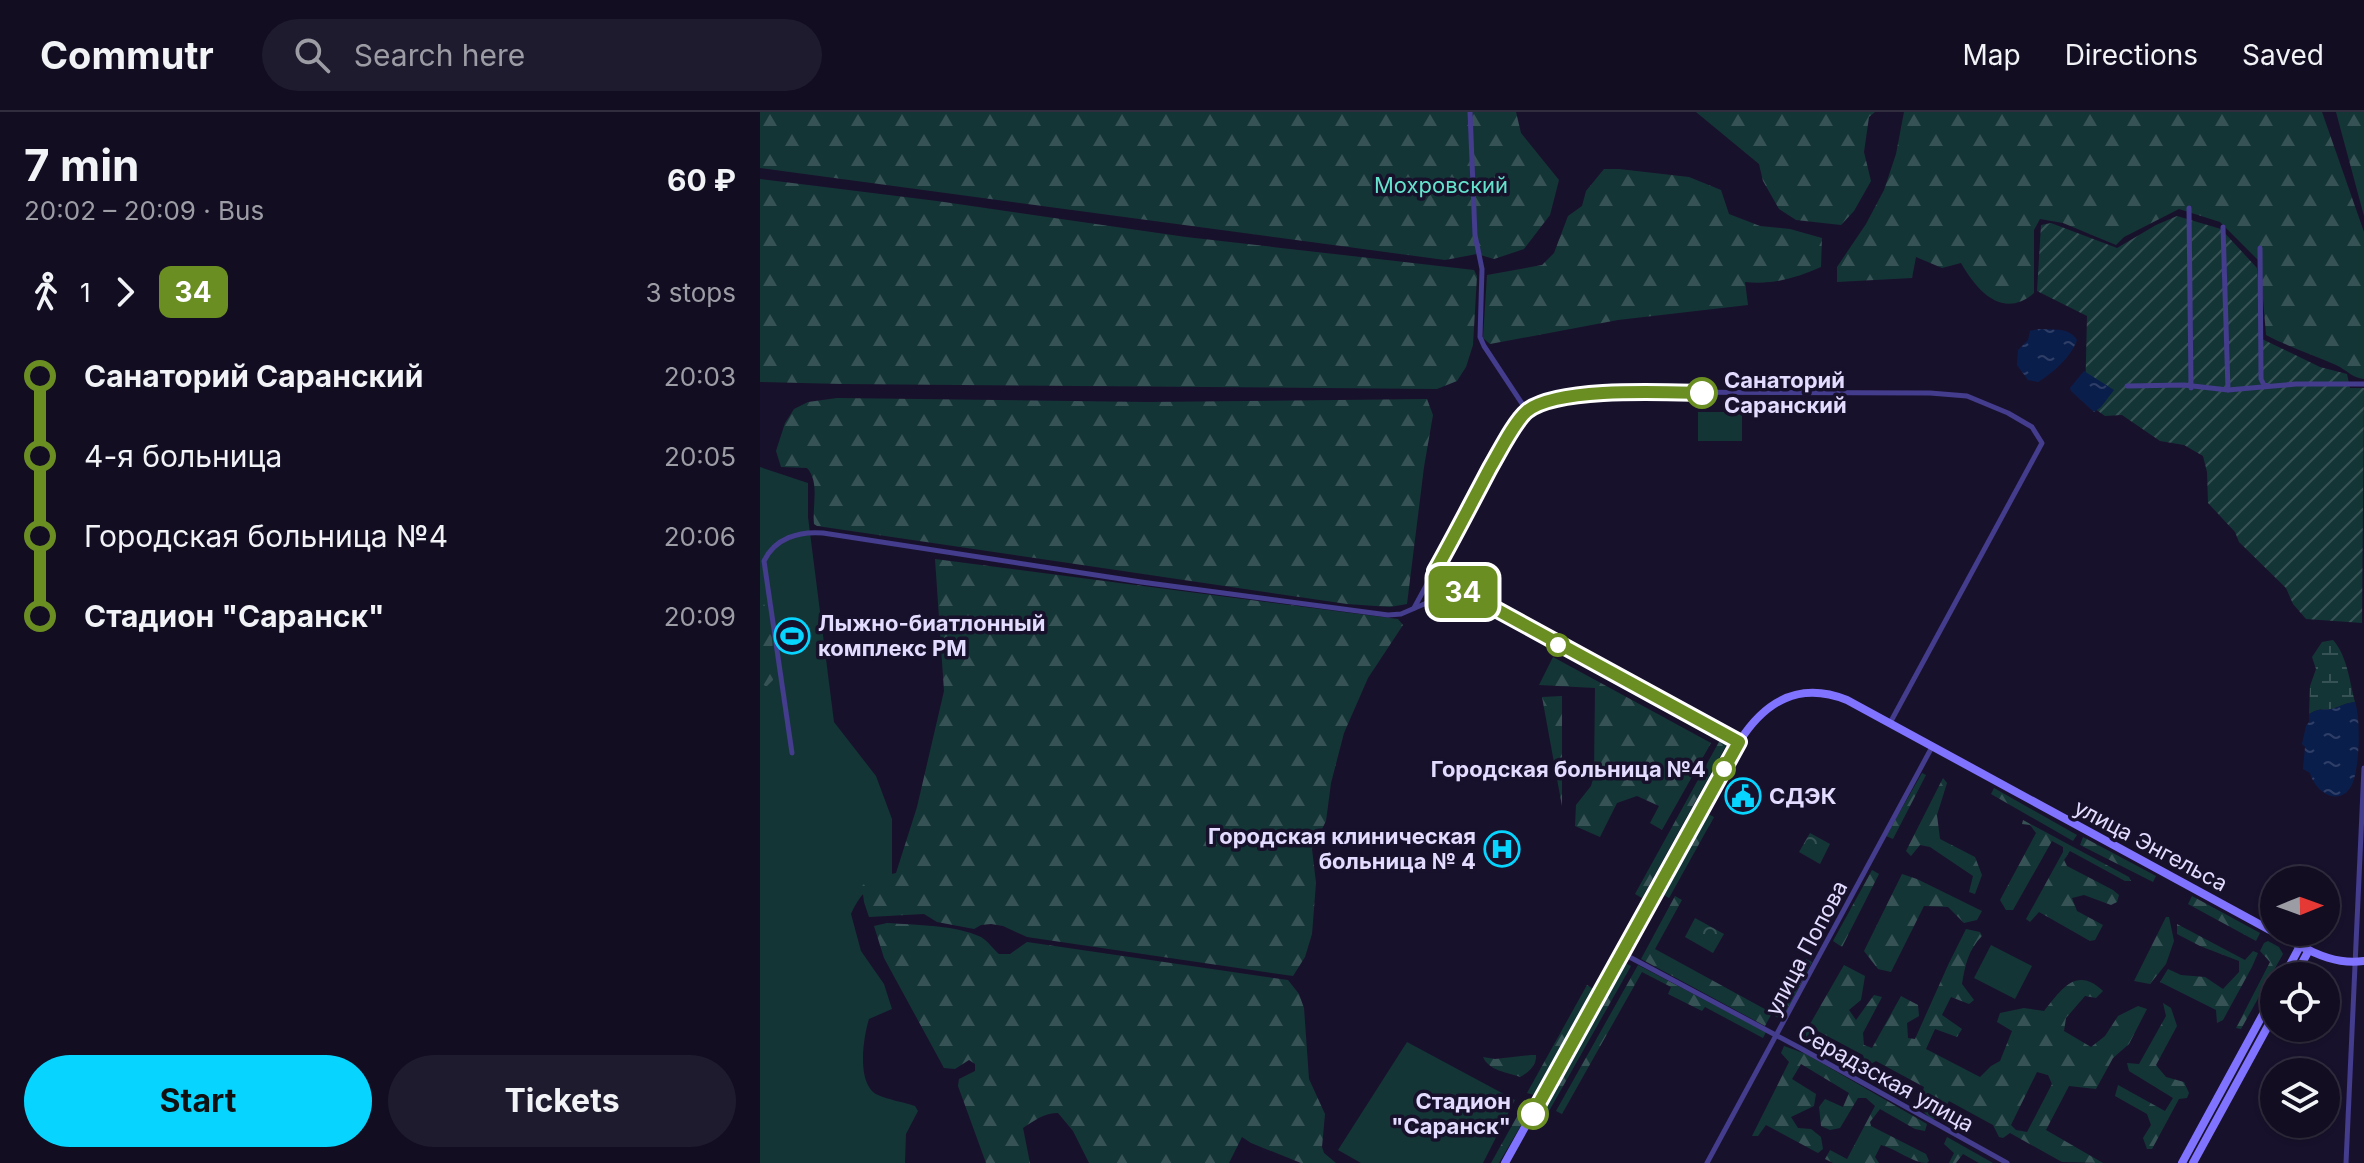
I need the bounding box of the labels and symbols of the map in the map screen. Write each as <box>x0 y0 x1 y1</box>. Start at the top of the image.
park label: Мохровский <box>1374 172 1508 198</box>
place label: Санаторий Саранский <box>1724 367 1847 418</box>
marker: Санаторий Саранский <box>1687 378 1717 408</box>
line badge: 34 <box>1427 566 1499 618</box>
place label: Лыжно-биатлонный комплекс РМ <box>818 610 1045 661</box>
sports icon: Лыжно-биатлонный комплекс РМ <box>773 617 811 655</box>
unlabelled marker <box>1547 634 1569 656</box>
place label: Городская больница №4 <box>1431 756 1706 782</box>
marker: Городская больница №4 <box>1713 758 1735 780</box>
public building icon: СДЭК <box>1724 777 1762 815</box>
place label: СДЭК <box>1769 783 1837 809</box>
street label: улица Энгельса <box>2070 794 2232 896</box>
place label: Городская клиническая больница № 4 <box>1208 823 1476 874</box>
hospital icon: Городская клиническая больница № 4 <box>1483 830 1521 868</box>
north arrow <box>2260 866 2340 946</box>
street label: улица Попова <box>1760 876 1852 1020</box>
street label: Серадзская улица <box>1793 1019 1979 1137</box>
place label: Стадион "Саранск" <box>1391 1088 1511 1139</box>
marker: Стадион "Саранск" <box>1518 1099 1548 1129</box>

